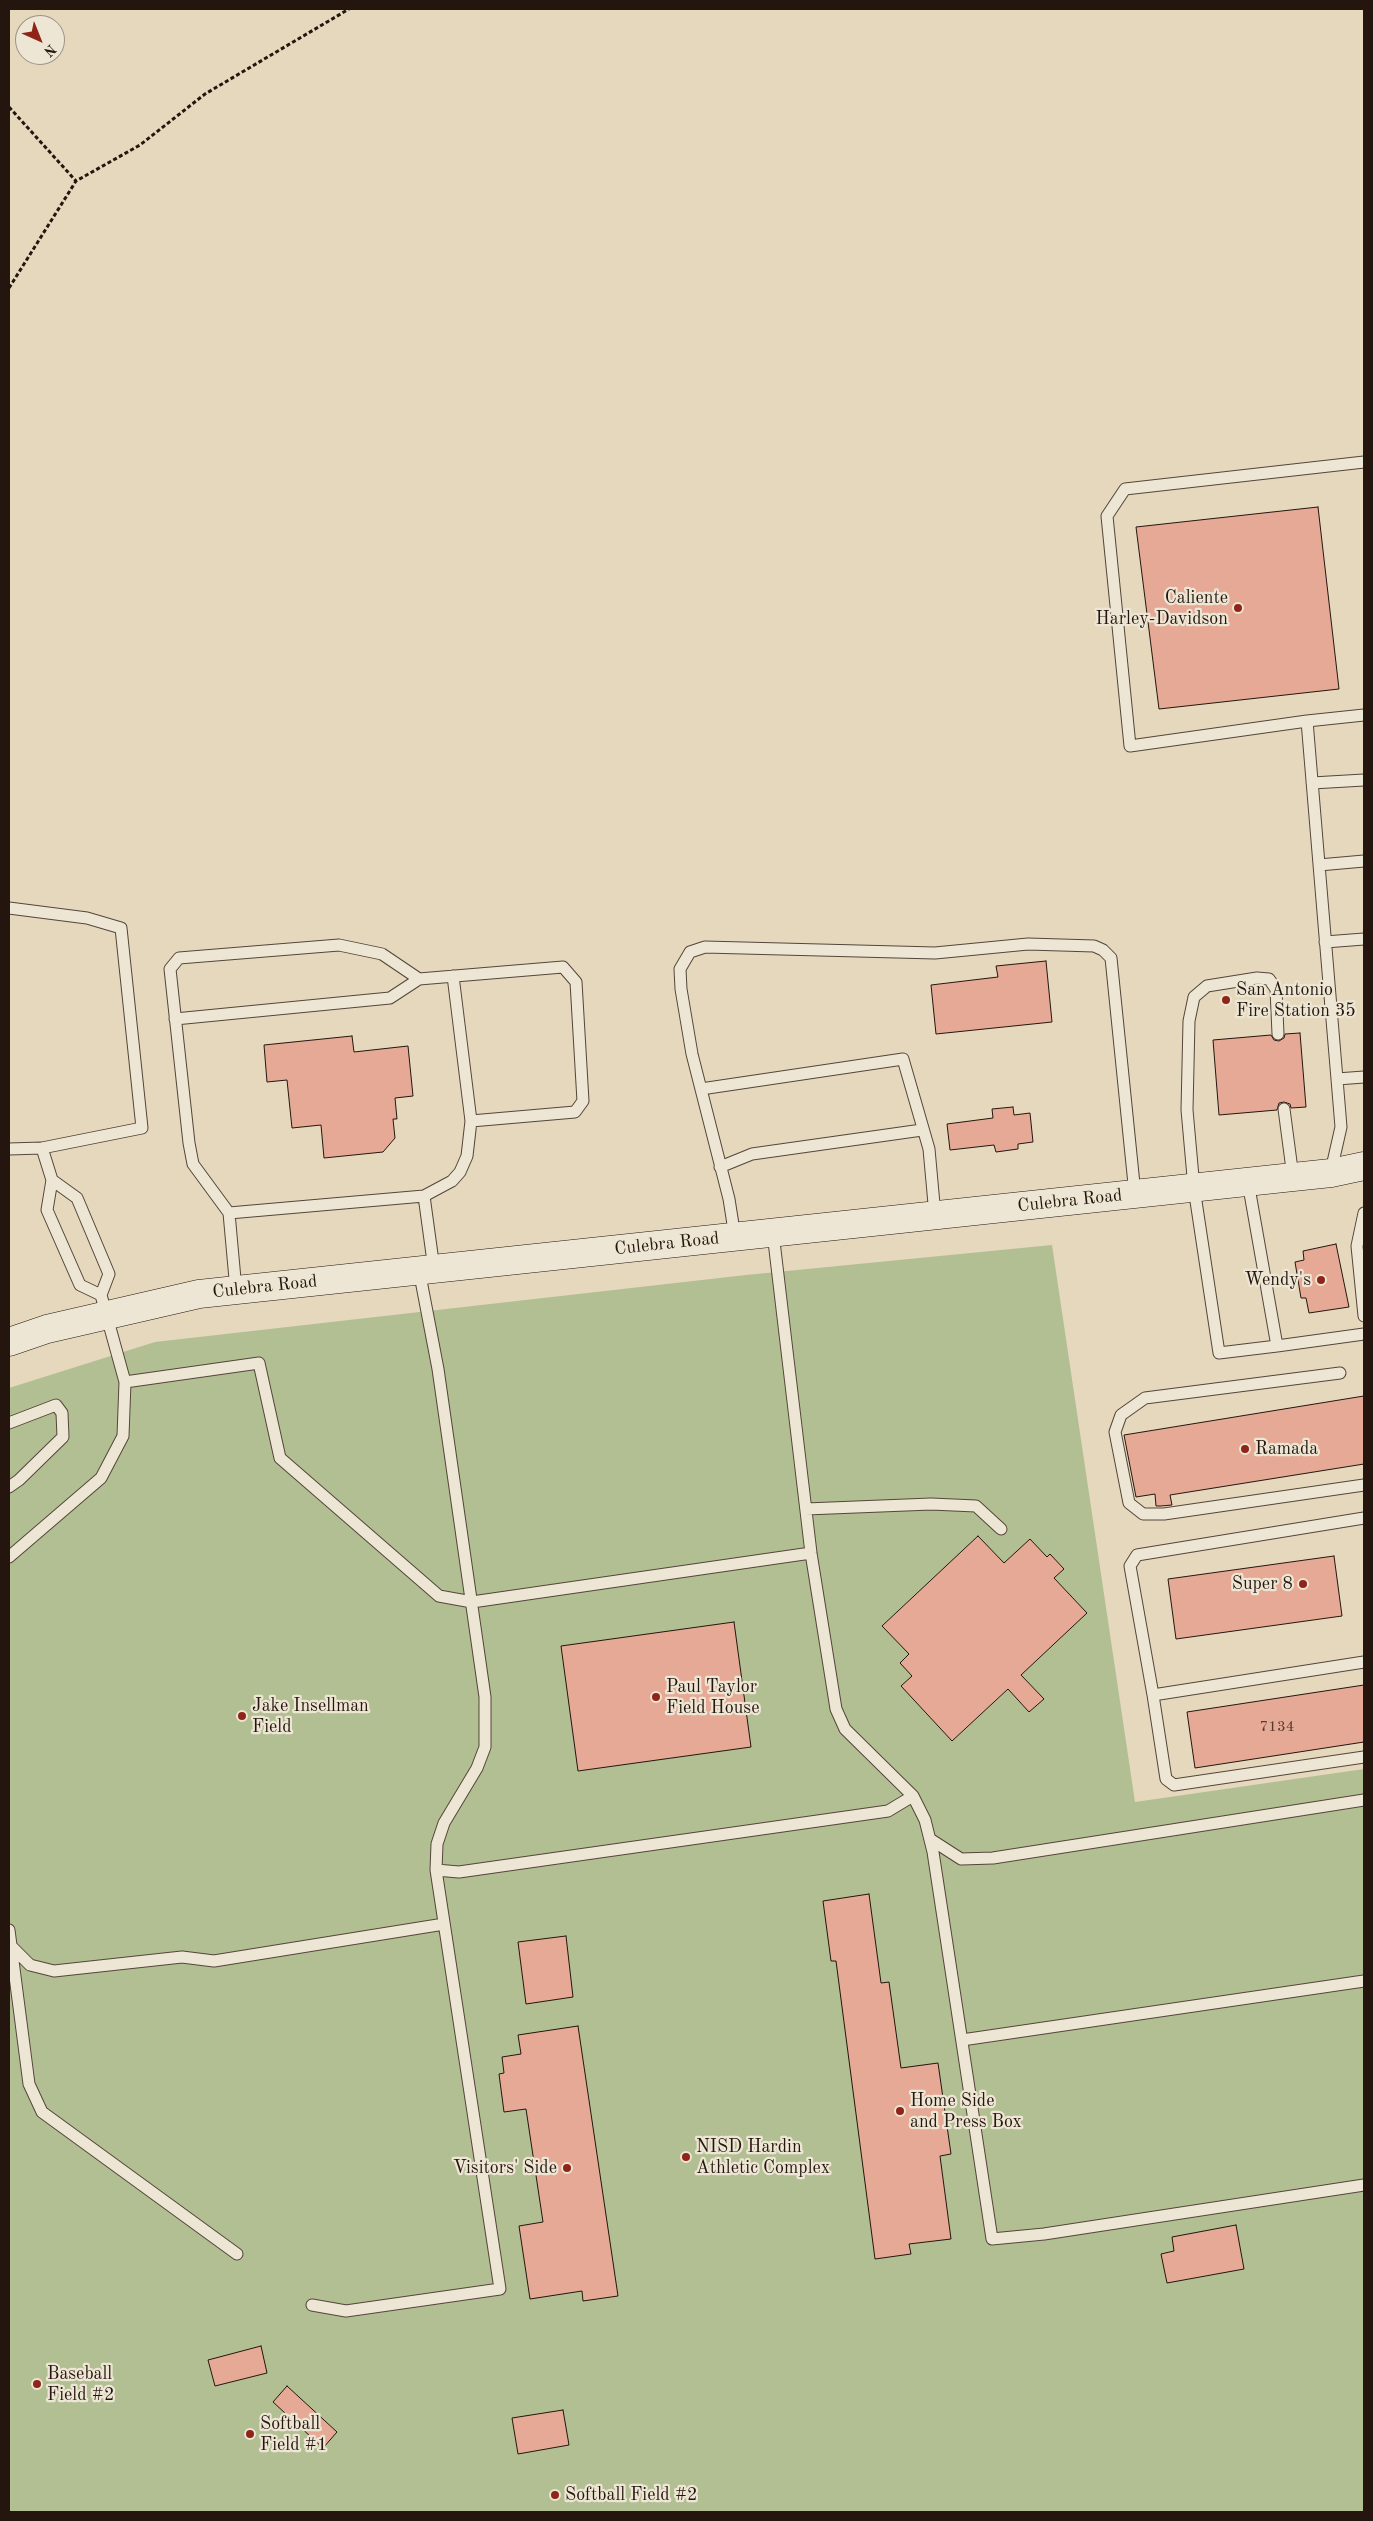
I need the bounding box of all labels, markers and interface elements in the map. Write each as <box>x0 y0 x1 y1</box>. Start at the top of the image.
north arrow <box>15 15 65 65</box>
text: N <box>41 41 58 59</box>
place label: Caliente Harley-Davidson <box>1096 587 1228 630</box>
marker: Caliente Harley-Davidson <box>1232 602 1244 614</box>
place label: San Antonio Fire Station 35 <box>1236 979 1356 1022</box>
marker: San Antonio Fire Station 35 <box>1220 994 1232 1006</box>
street label: Culebra Road <box>1016 1185 1124 1217</box>
street label: Culebra Road <box>613 1228 721 1260</box>
place label: Wendy's <box>1244 1269 1311 1291</box>
street label: Culebra Road <box>211 1271 319 1303</box>
marker: Wendy's <box>1315 1274 1327 1286</box>
place label: Ramada <box>1255 1438 1318 1460</box>
marker: Ramada <box>1239 1443 1251 1455</box>
place label: Super 8 <box>1232 1573 1293 1595</box>
marker: Super 8 <box>1297 1578 1309 1590</box>
place label: Paul Taylor Field House <box>666 1676 759 1718</box>
marker: Paul Taylor Field House <box>650 1691 662 1703</box>
place label: Jake Insellman Field <box>252 1695 369 1738</box>
marker: Jake Insellman Field <box>236 1710 248 1722</box>
house number: 7134 <box>1260 1718 1294 1736</box>
place label: Home Side and Press Box <box>910 2090 1022 2132</box>
marker: Home Side and Press Box <box>894 2105 906 2117</box>
place label: NISD Hardin Athletic Complex <box>696 2136 830 2178</box>
marker: NISD Hardin Athletic Complex <box>680 2151 692 2163</box>
place label: Visitors' Side <box>453 2157 557 2179</box>
marker: Visitors' Side <box>561 2162 573 2174</box>
place label: Baseball Field #2 <box>47 2363 114 2406</box>
marker: Baseball Field #2 <box>31 2378 43 2390</box>
place label: Softball Field #1 <box>260 2413 327 2456</box>
marker: Softball Field #1 <box>244 2428 256 2440</box>
place label: Softball Field #2 <box>565 2484 698 2506</box>
marker: Softball Field #2 <box>549 2489 561 2501</box>

